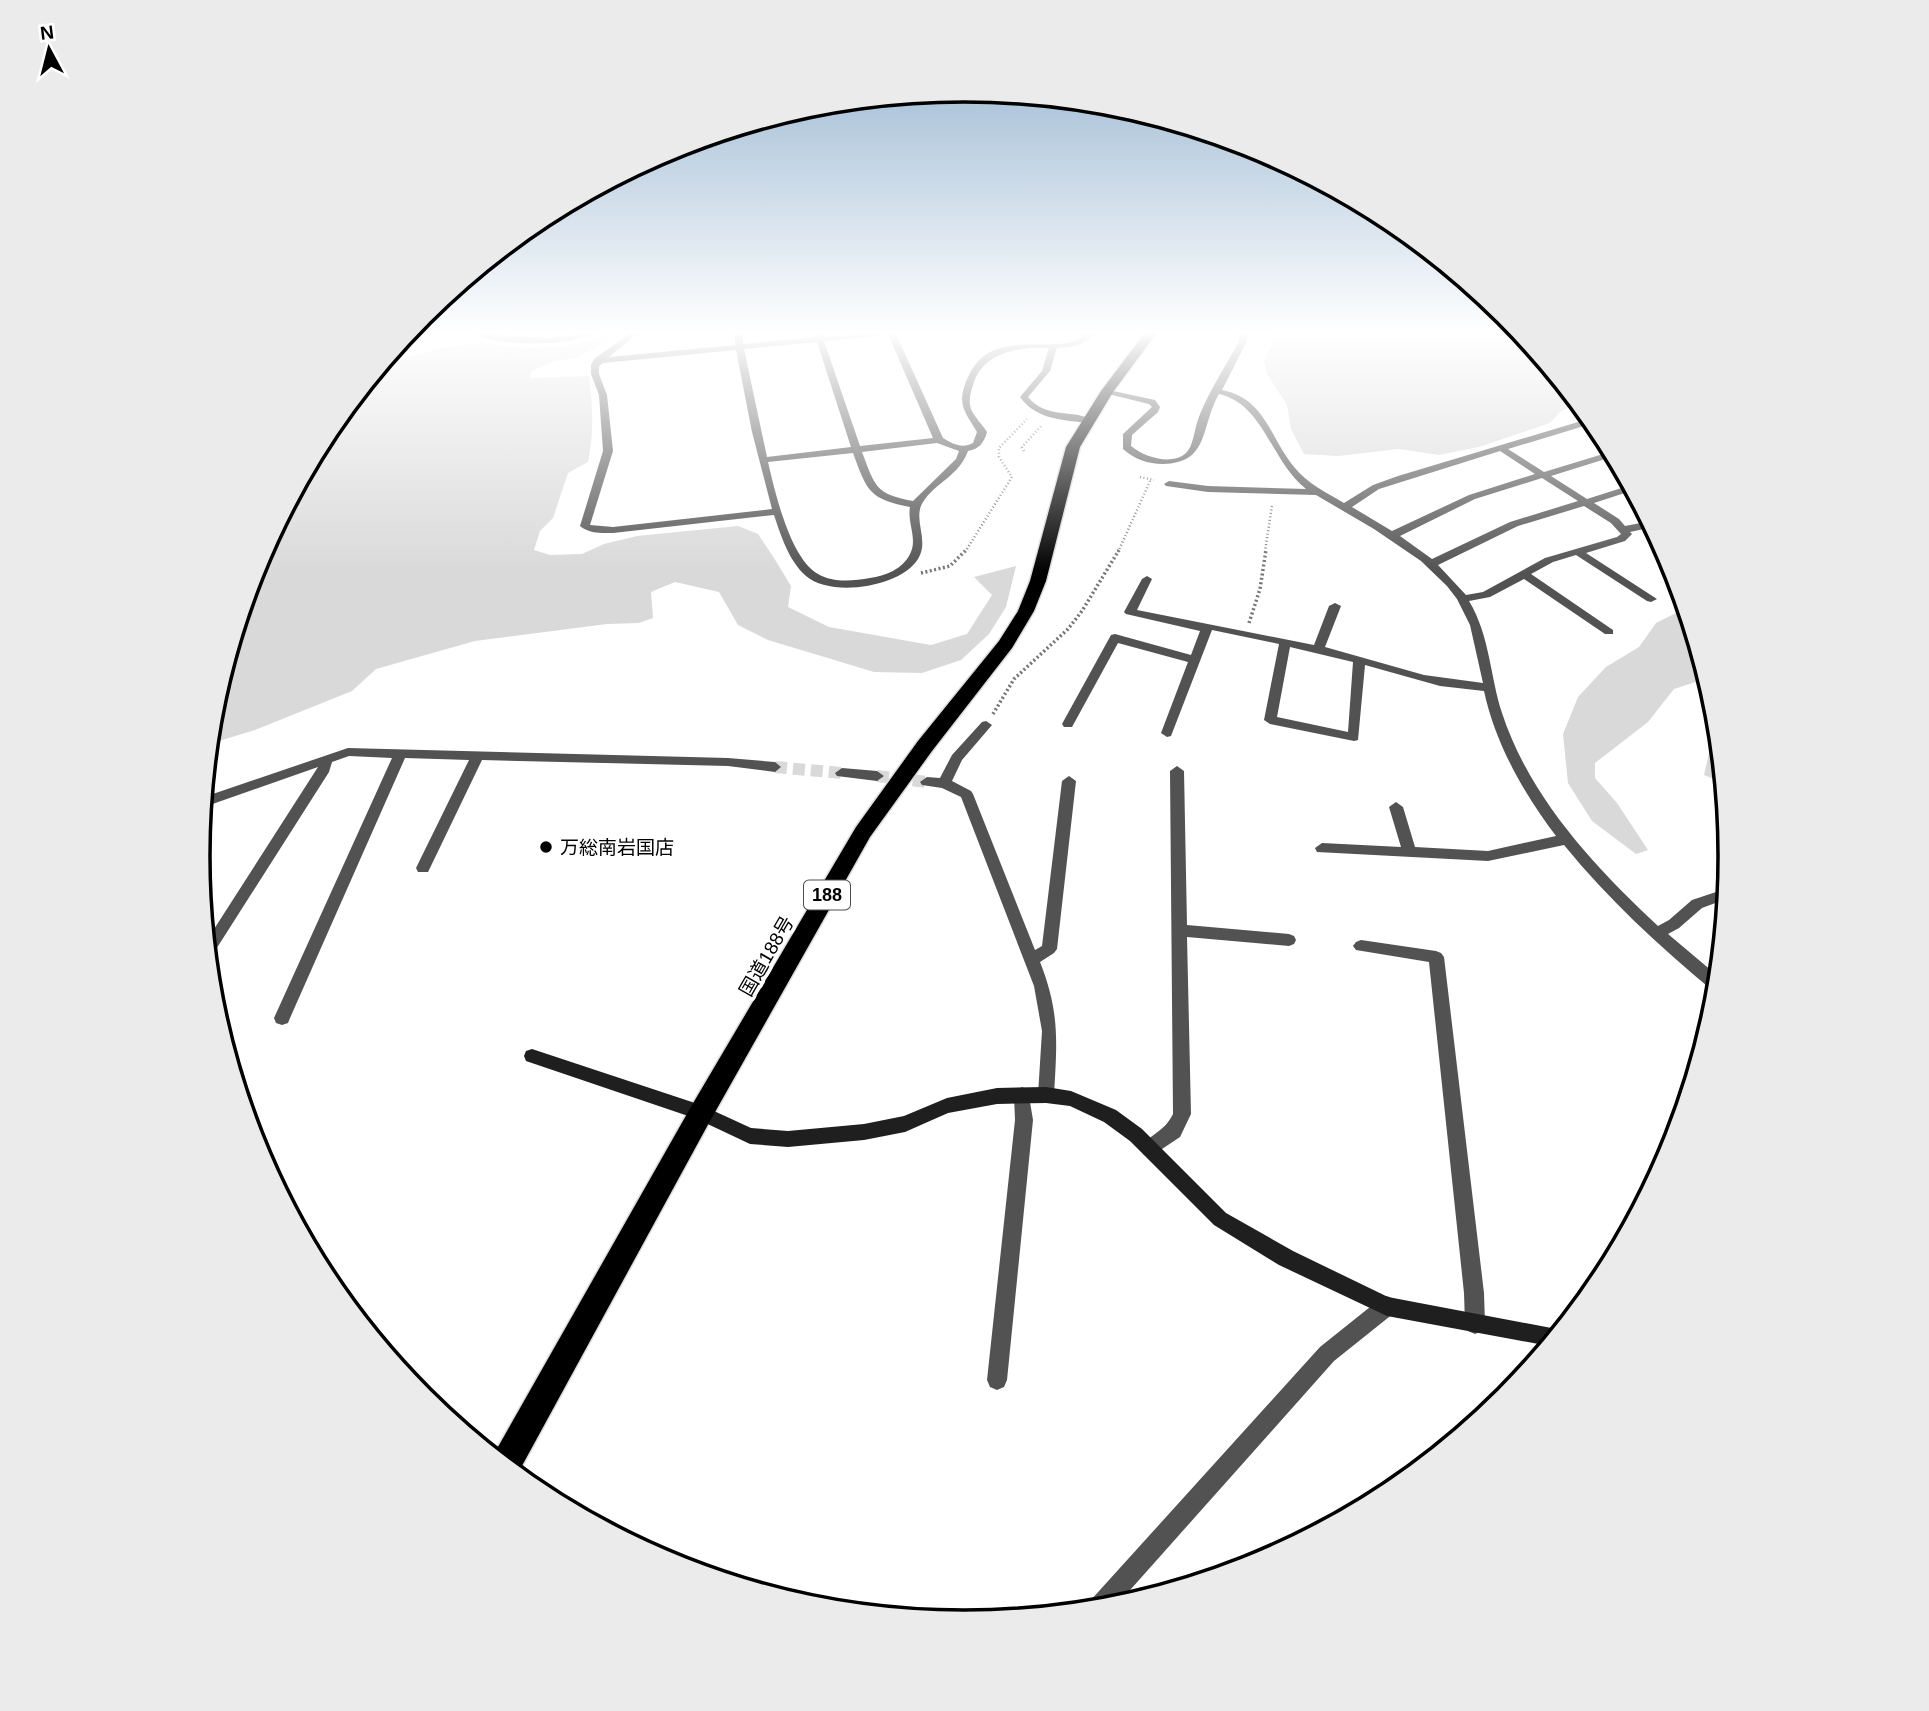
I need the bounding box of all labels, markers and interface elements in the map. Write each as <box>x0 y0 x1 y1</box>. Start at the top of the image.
north arrow <box>14 14 84 84</box>
text: N <box>39 21 55 44</box>
place label: 万総南岩国店 <box>560 837 674 858</box>
marker: 万総南岩国店 <box>538 839 554 855</box>
road number: 188 <box>804 880 850 910</box>
street label: 国道188号 <box>735 913 798 1000</box>

